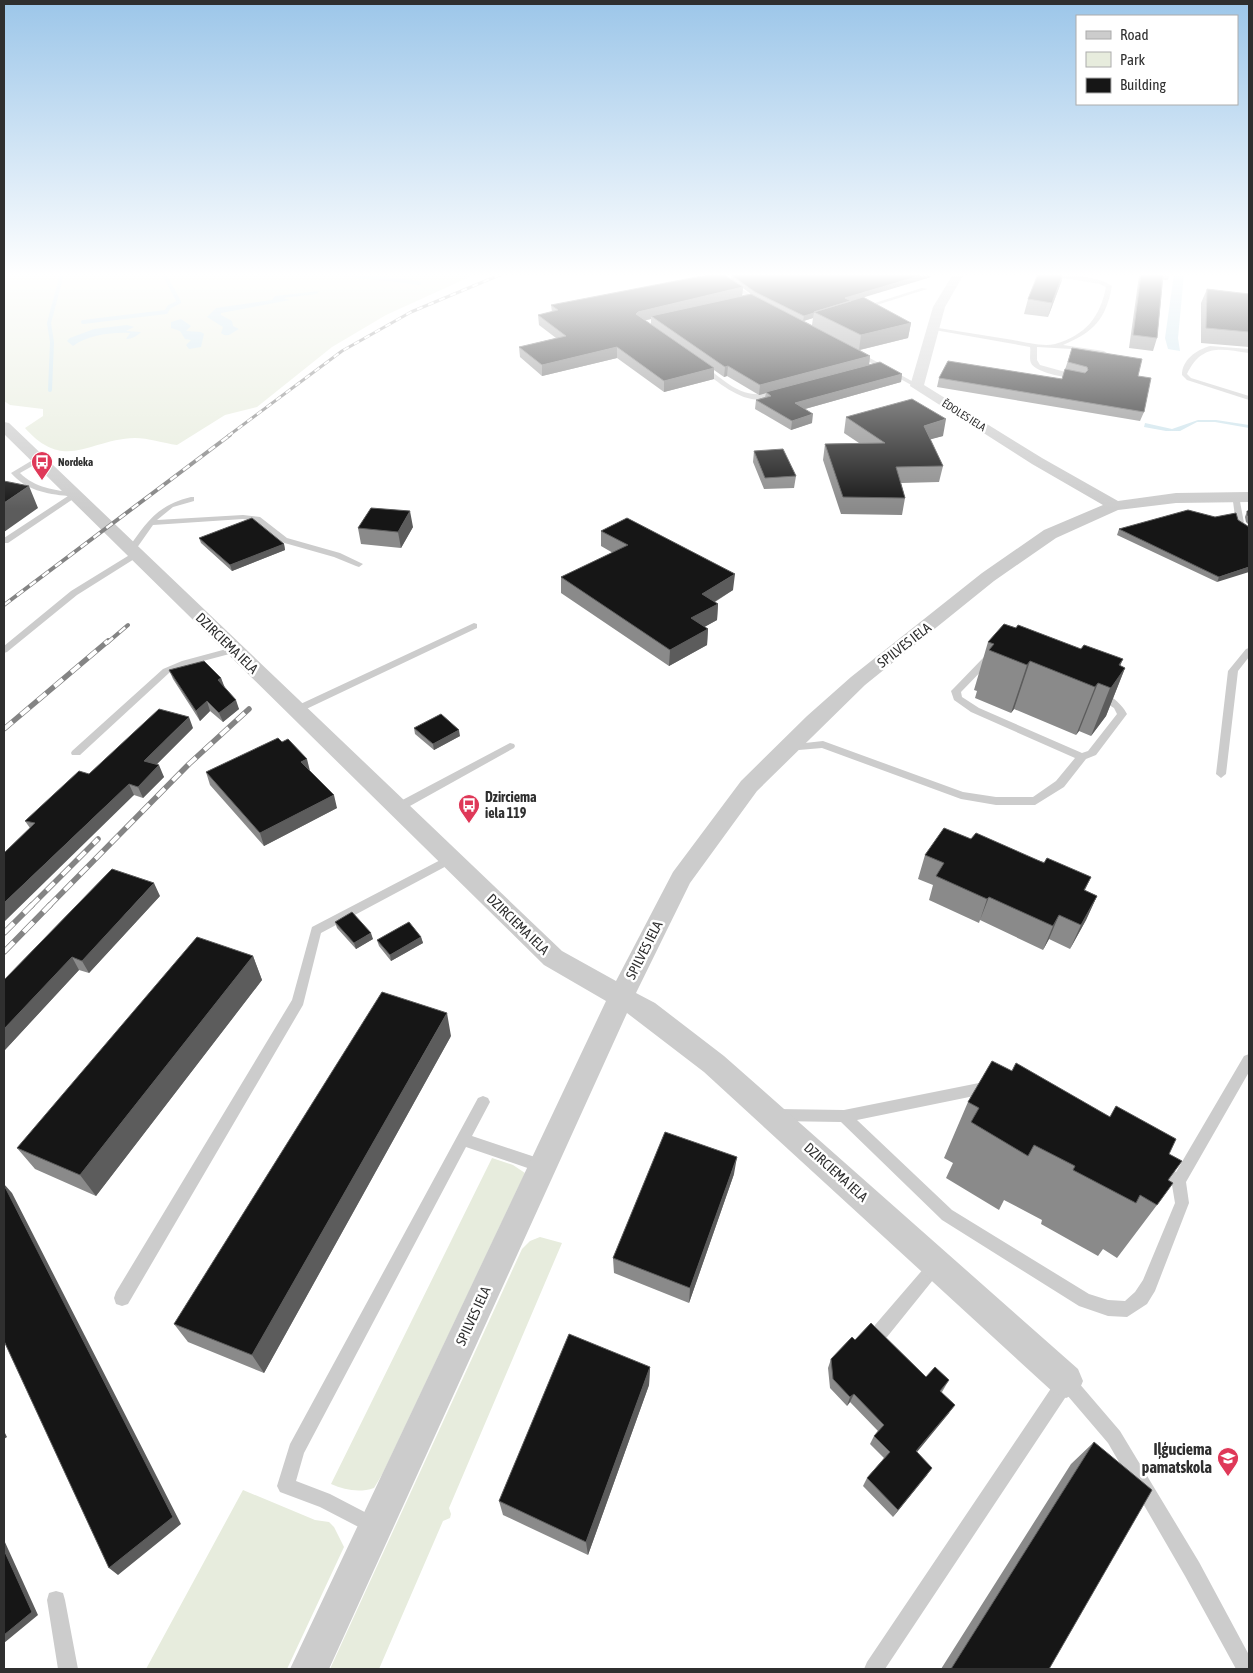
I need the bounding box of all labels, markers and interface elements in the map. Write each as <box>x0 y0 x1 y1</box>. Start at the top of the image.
legend <box>1076 15 1238 105</box>
text: Road <box>1120 26 1149 43</box>
text: Park <box>1120 51 1145 68</box>
text: Building <box>1120 76 1166 93</box>
street label: ĒDOLES IELA <box>940 397 989 434</box>
bus stop icon: Nordeka <box>30 450 54 481</box>
place label: Nordeka <box>58 456 93 468</box>
street label: DZIRCIEMA IELA <box>193 609 261 677</box>
street label: SPILVES IELA <box>874 619 934 671</box>
place label: Dzirciema iela 119 <box>485 789 537 821</box>
bus stop icon: Dzirciema iela 119 <box>457 793 481 824</box>
street label: DZIRCIEMA IELA <box>484 890 552 958</box>
street label: SPILVES IELA <box>622 918 666 982</box>
street label: DZIRCIEMA IELA <box>801 1139 871 1205</box>
street label: SPILVES IELA <box>452 1284 494 1348</box>
place label: Iļģuciema pamatskola <box>1142 1440 1212 1476</box>
school or university icon: Iļģuciema pamatskola <box>1216 1446 1240 1477</box>

